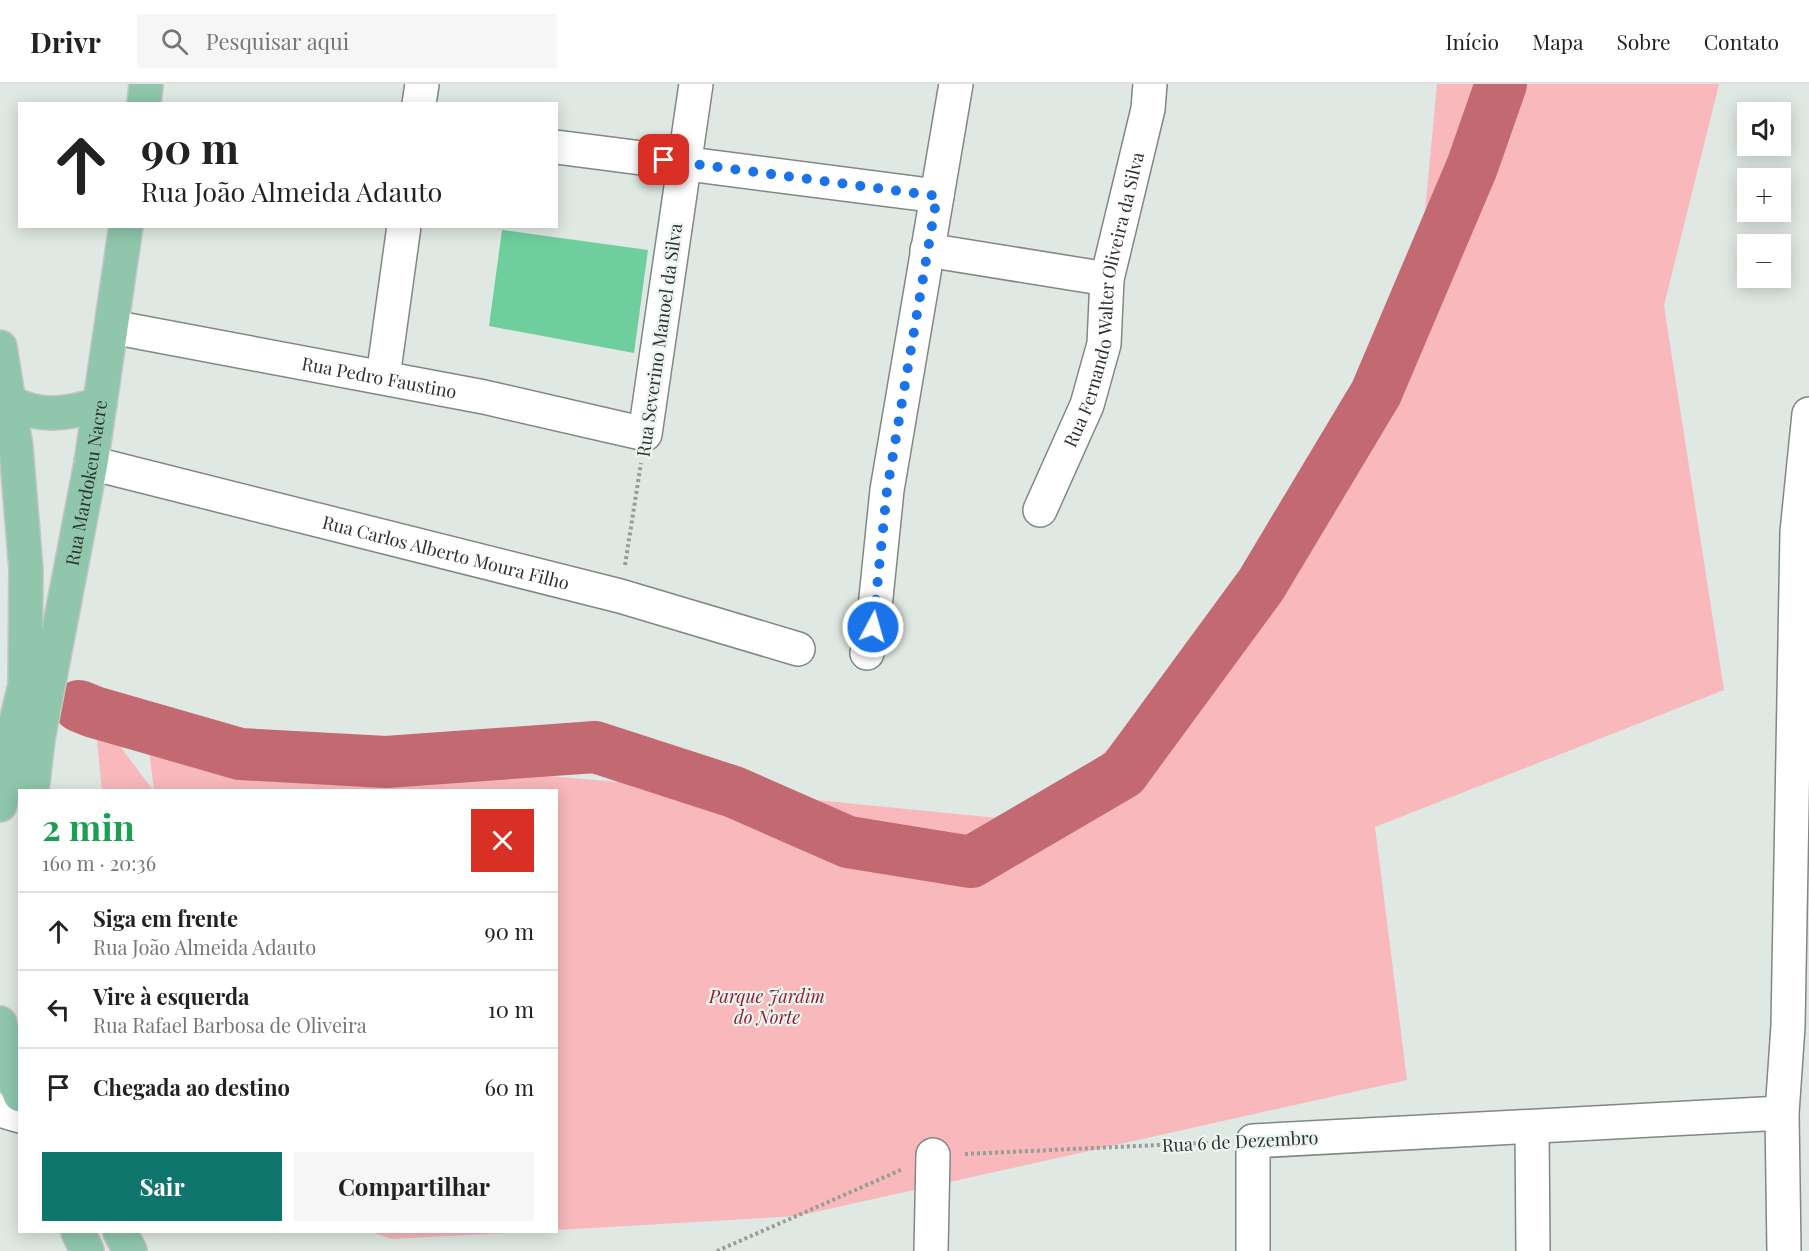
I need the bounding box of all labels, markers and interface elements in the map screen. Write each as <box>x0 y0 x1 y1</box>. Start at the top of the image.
search box <box>137 14 557 68</box>
text: Drivr <box>30 23 101 60</box>
icon: search <box>158 25 191 58</box>
text: Pesquisar aqui <box>206 26 349 56</box>
text: Início <box>1445 27 1499 55</box>
text: Mapa <box>1532 27 1583 55</box>
text: Sobre <box>1616 27 1671 55</box>
text: Contato <box>1704 27 1779 55</box>
map controls <box>1737 102 1791 288</box>
button: sound <box>1737 102 1791 156</box>
text: 90 m <box>141 119 239 175</box>
icon: ahead <box>42 126 120 204</box>
pin <box>638 134 689 185</box>
icon: arrive <box>647 143 680 176</box>
street label: Rua Fernando Walter Oliveira da Silva <box>1058 149 1149 451</box>
button: + <box>1737 168 1791 222</box>
text: Rua João Almeida Adauto <box>141 173 442 209</box>
street label: Rua Severino Manoel da Silva <box>631 222 687 458</box>
button: − <box>1737 234 1791 288</box>
street label: Rua Pedro Faustino <box>300 351 459 404</box>
street label: Rua Mardokeu Nacre <box>60 398 112 568</box>
street label: Rua Carlos Alberto Moura Filho <box>320 510 572 595</box>
position arrow <box>841 595 905 659</box>
text: 2 min <box>42 802 135 850</box>
button: close <box>471 809 534 872</box>
text: 160 m · 20:36 <box>42 849 156 876</box>
text: Siga em frente <box>93 903 238 933</box>
icon: ahead <box>42 915 75 948</box>
text: 90 m <box>485 916 534 946</box>
text: Rua João Almeida Adauto <box>93 933 316 960</box>
text: Vire à esquerda <box>93 981 250 1011</box>
park label: Parque Jardim do Norte <box>708 984 825 1029</box>
icon: left <box>42 993 75 1026</box>
text: 10 m <box>488 994 534 1024</box>
text: Rua Rafael Barbosa de Oliveira <box>93 1011 367 1038</box>
icon: arrive <box>42 1071 75 1104</box>
text: Chegada ao destino <box>93 1072 290 1102</box>
text: 60 m <box>484 1072 534 1102</box>
street label: Rua 6 de Dezembro <box>1161 1125 1319 1157</box>
button: Sair <box>42 1152 282 1221</box>
button: Compartilhar <box>294 1152 534 1221</box>

